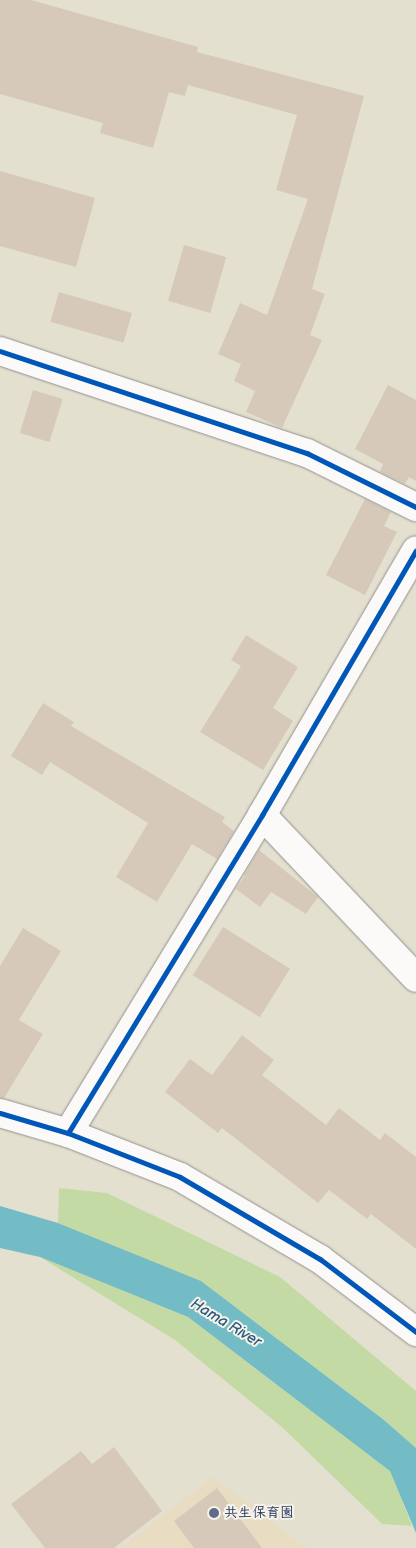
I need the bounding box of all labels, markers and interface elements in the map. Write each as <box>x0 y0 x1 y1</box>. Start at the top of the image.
water label: Hama River <box>187 1295 265 1351</box>
place label: 共生保育園 <box>224 1505 294 1521</box>
marker: 共生保育園 <box>208 1507 220 1519</box>

